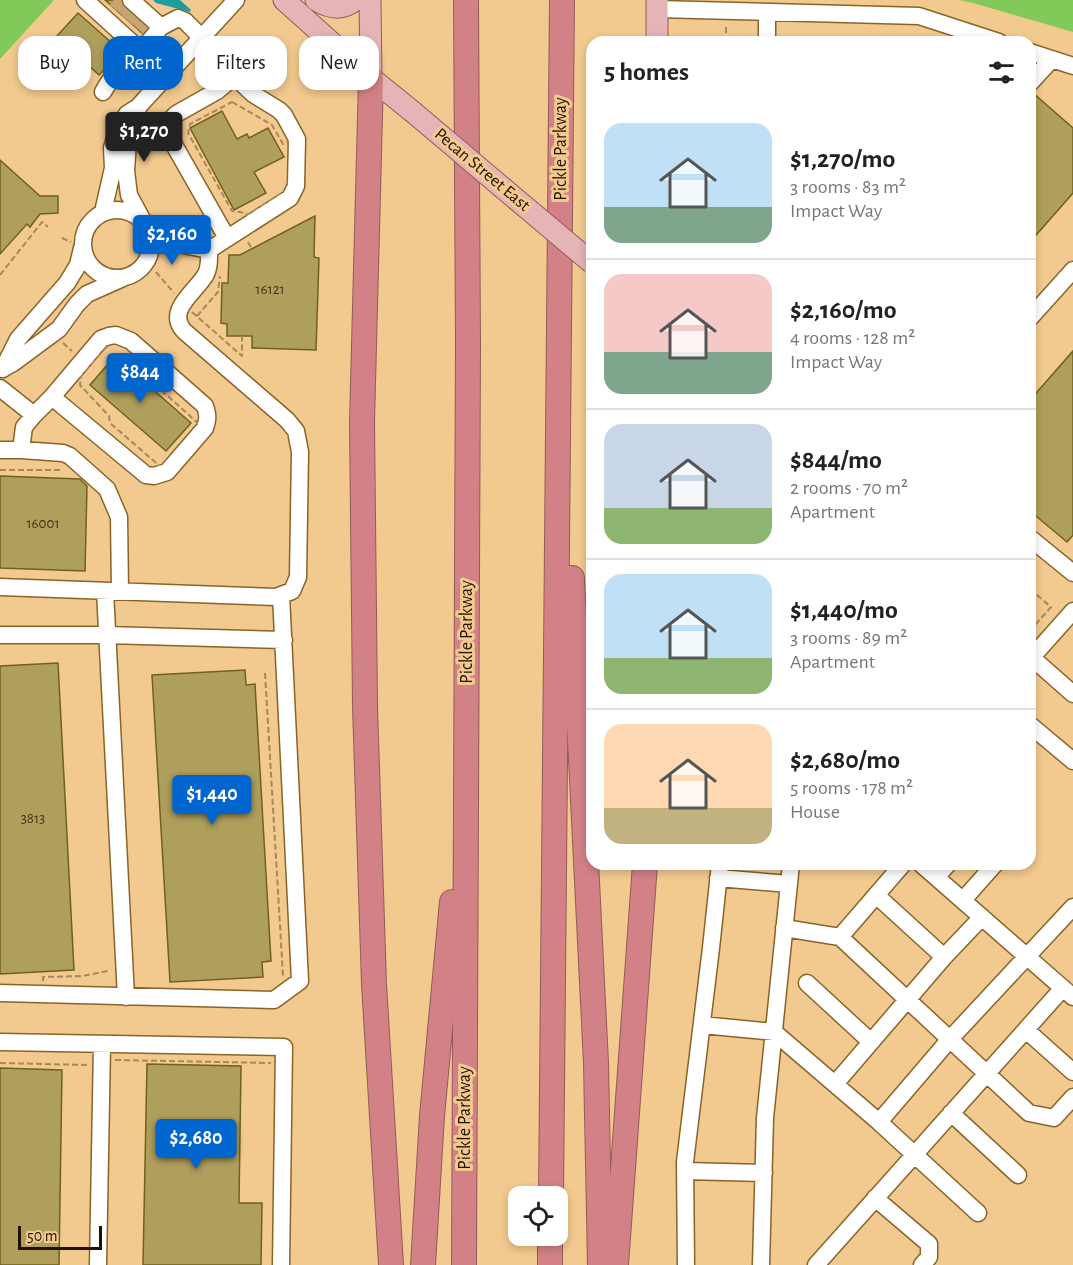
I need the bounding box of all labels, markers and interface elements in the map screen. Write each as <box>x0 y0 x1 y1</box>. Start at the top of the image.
chip: Buy <box>18 36 91 90</box>
chip: Rent <box>103 36 183 90</box>
chip: Filters <box>195 36 287 90</box>
chip: New <box>299 36 379 90</box>
icon: filters <box>985 56 1018 89</box>
text: 5 homes <box>604 59 689 85</box>
street label: Pickle Parkway <box>552 97 570 201</box>
pin: $1,270 <box>95 112 193 163</box>
text: $1,270 <box>119 121 169 141</box>
street label: Pecan Street East <box>431 125 533 215</box>
text: $1,270/mo <box>790 146 895 172</box>
icon: home <box>652 147 724 219</box>
text: 3 rooms · 83 m² <box>790 177 906 197</box>
text: Impact Way <box>790 201 882 221</box>
pin: $2,160 <box>123 215 221 266</box>
text: $2,160 <box>147 224 197 244</box>
house number: 16121 <box>255 282 285 297</box>
text: $2,160/mo <box>790 297 897 323</box>
icon: home <box>652 298 724 370</box>
text: 4 rooms · 128 m² <box>790 328 915 348</box>
text: Impact Way <box>790 352 882 372</box>
pin: $844 <box>104 353 176 404</box>
text: $844 <box>121 362 159 382</box>
text: $844/mo <box>790 447 882 473</box>
icon: home <box>652 448 724 520</box>
text: 2 rooms · 70 m² <box>790 478 908 498</box>
text: Apartment <box>790 502 875 522</box>
house number: 16001 <box>26 516 60 531</box>
street label: Pickle Parkway <box>458 580 476 684</box>
text: $1,440/mo <box>790 597 898 623</box>
icon: home <box>652 598 724 670</box>
text: 3 rooms · 89 m² <box>790 628 907 648</box>
text: Apartment <box>790 652 875 672</box>
text: $2,680/mo <box>790 747 900 773</box>
icon: home <box>652 748 724 820</box>
pin: $1,440 <box>163 775 261 826</box>
text: 5 rooms · 178 m² <box>790 778 913 798</box>
text: $1,440 <box>186 784 238 804</box>
text: House <box>790 802 840 822</box>
house number: 3813 <box>21 811 45 826</box>
street label: Pickle Parkway <box>456 1066 474 1170</box>
pin: $2,680 <box>147 1119 245 1170</box>
text: $2,680 <box>170 1128 222 1148</box>
map controls <box>508 1186 568 1246</box>
button: locate <box>508 1186 568 1246</box>
scale bar <box>18 1223 102 1250</box>
text: 50 m <box>27 1228 58 1244</box>

